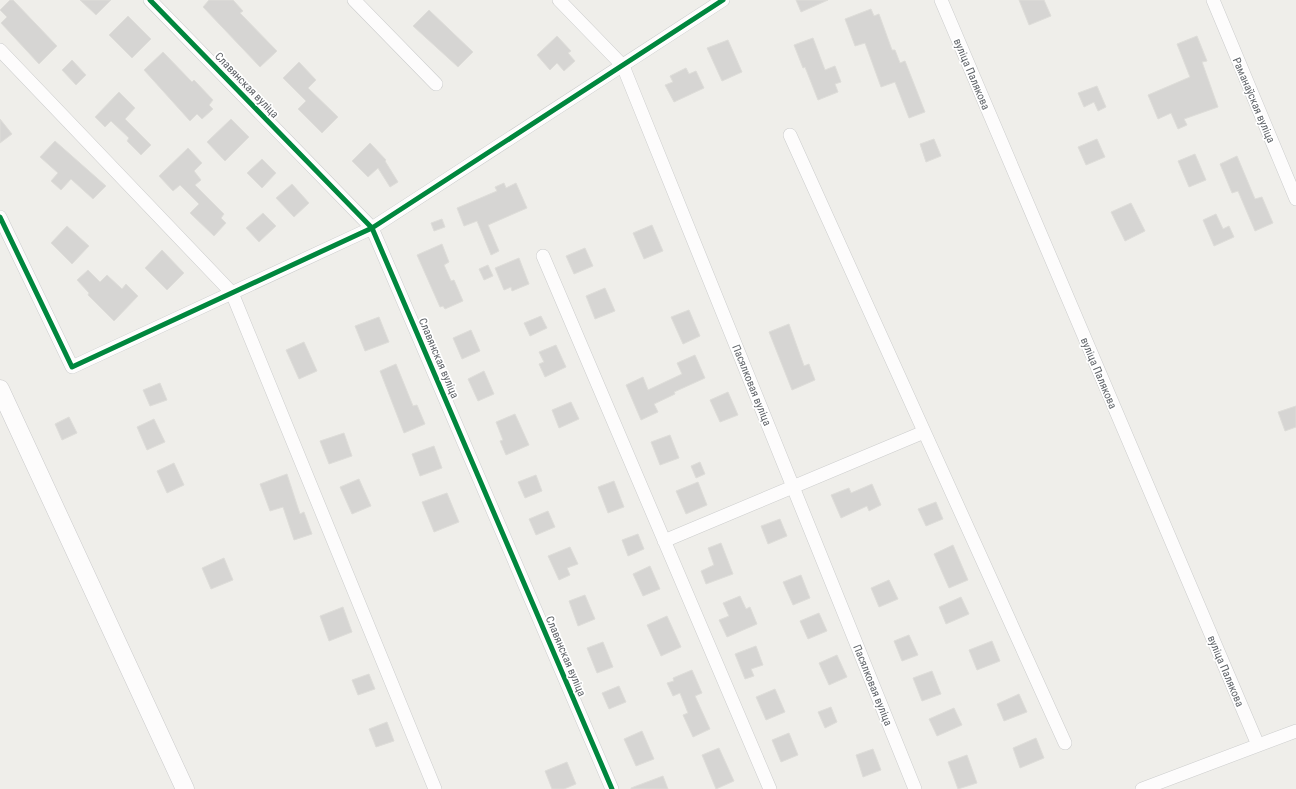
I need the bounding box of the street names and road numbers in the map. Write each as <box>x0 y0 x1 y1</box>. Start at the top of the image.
street label: вуліца Палякова <box>951 37 992 112</box>
street label: Славянская вуліца <box>212 50 281 121</box>
street label: Раманаўская вуліца <box>1230 56 1277 145</box>
street label: Славянская вуліца <box>416 316 461 400</box>
street label: вуліца Палякова <box>1078 336 1119 411</box>
street label: Пасялковая вуліца <box>729 343 774 428</box>
street label: Славянская вуліца <box>543 614 588 698</box>
street label: вуліца Палякова <box>1205 634 1246 709</box>
street label: Пасялковая вуліца <box>850 643 895 728</box>

